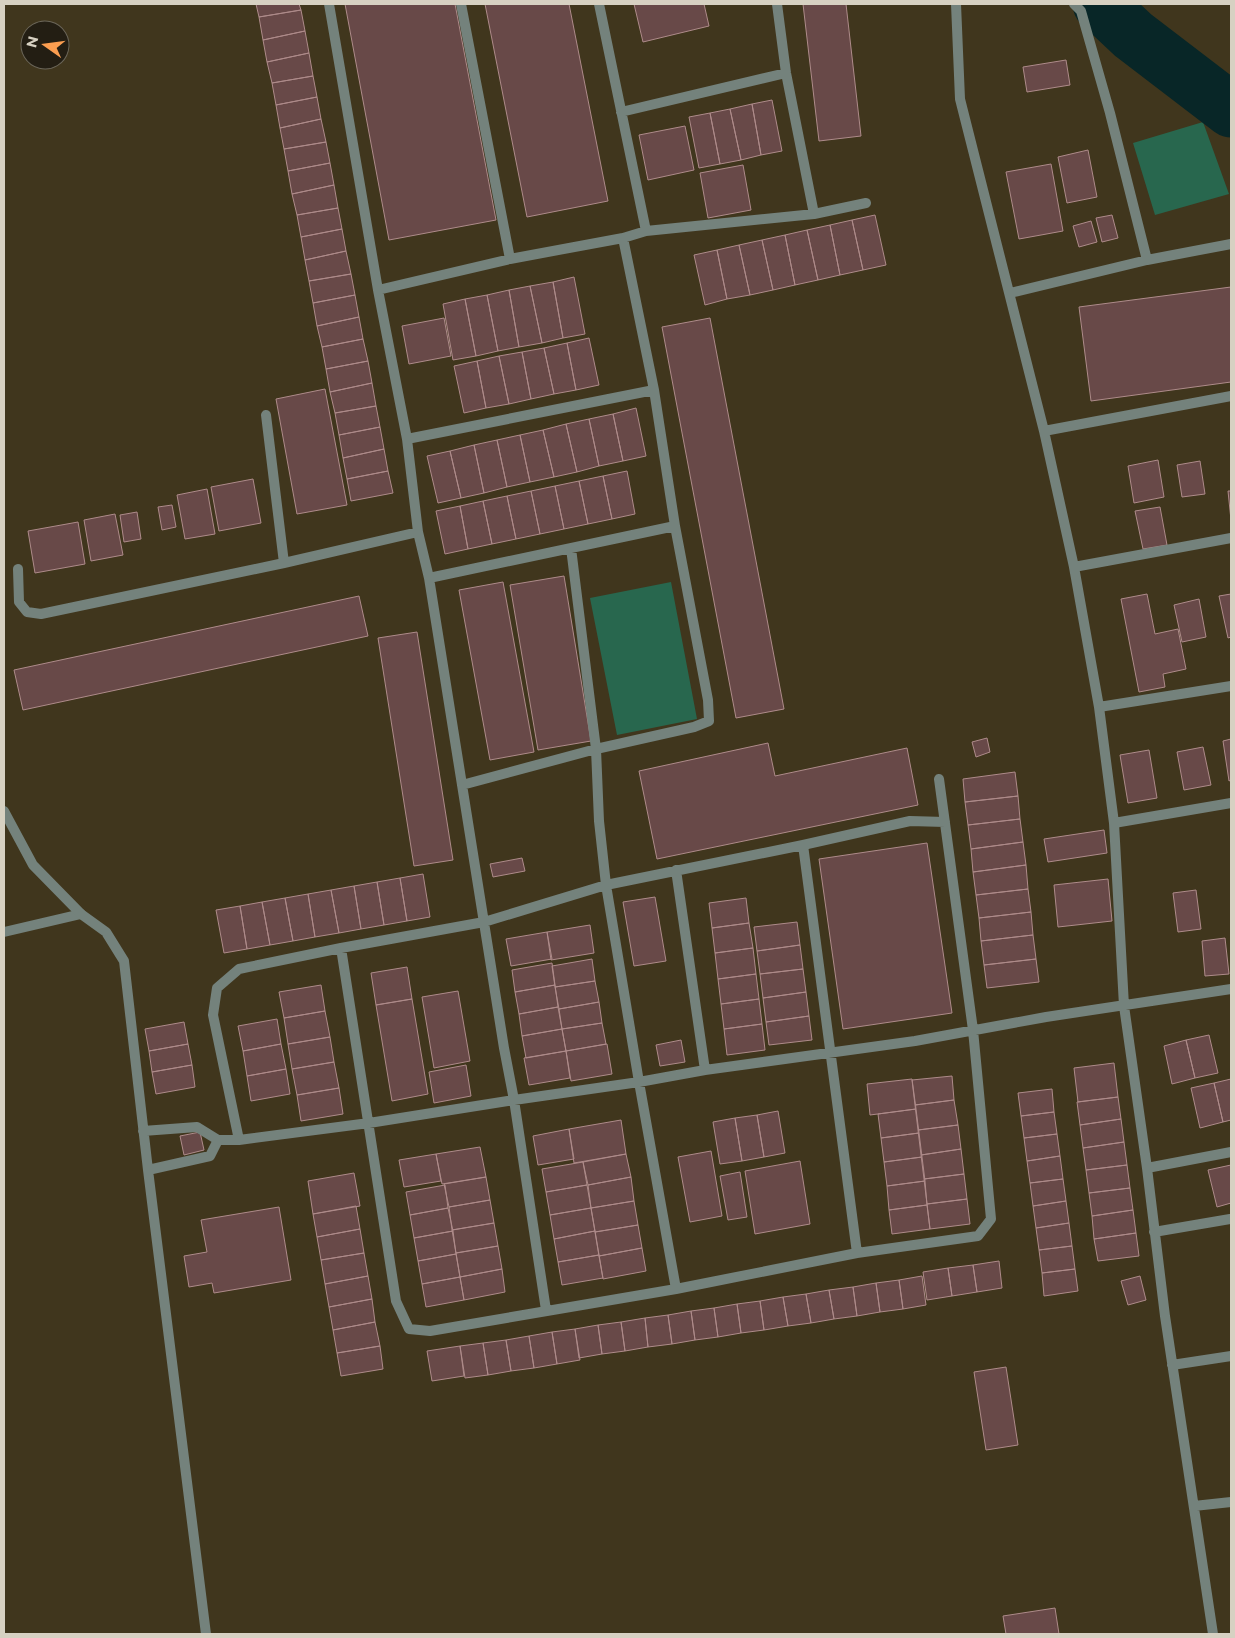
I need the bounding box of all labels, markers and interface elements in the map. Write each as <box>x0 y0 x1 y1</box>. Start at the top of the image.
north arrow <box>20 20 70 70</box>
text: N <box>22 34 42 50</box>

